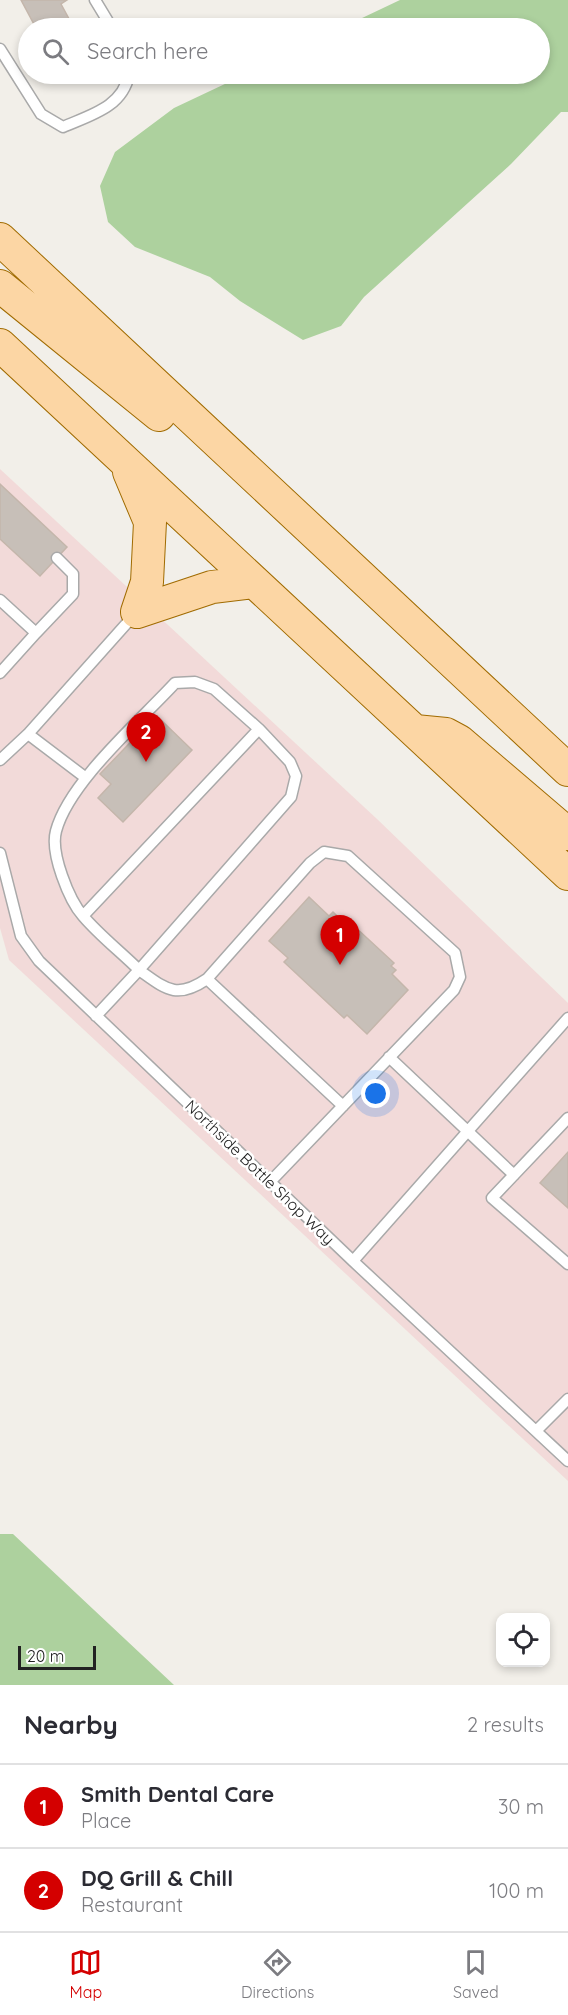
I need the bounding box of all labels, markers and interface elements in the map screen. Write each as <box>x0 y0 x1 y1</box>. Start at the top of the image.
search box <box>18 18 550 84</box>
icon: search <box>39 35 72 68</box>
text: Search here <box>87 37 208 65</box>
pin: 2 <box>126 712 166 762</box>
pin: 1 <box>320 916 360 965</box>
your location <box>361 1079 390 1108</box>
street label: Northside Bottle Shop Way <box>181 1095 339 1249</box>
map controls <box>496 1613 550 1667</box>
button: locate <box>496 1613 550 1667</box>
scale bar <box>18 1643 96 1670</box>
text: 20 m <box>27 1646 64 1666</box>
text: Nearby <box>24 1708 118 1741</box>
text: 2 results <box>467 1712 544 1737</box>
text: Smith Dental Care <box>81 1780 274 1808</box>
text: 1 <box>40 1794 47 1819</box>
text: 30 m <box>498 1794 544 1819</box>
text: Place <box>81 1808 131 1833</box>
text: DQ Grill & Chill <box>81 1864 233 1892</box>
text: 2 <box>38 1878 49 1903</box>
text: 100 m <box>489 1878 544 1903</box>
text: Restaurant <box>81 1892 183 1917</box>
tab: Map <box>69 1946 102 2002</box>
tab: Directions <box>241 1946 314 2002</box>
tab: Saved <box>453 1946 499 2002</box>

